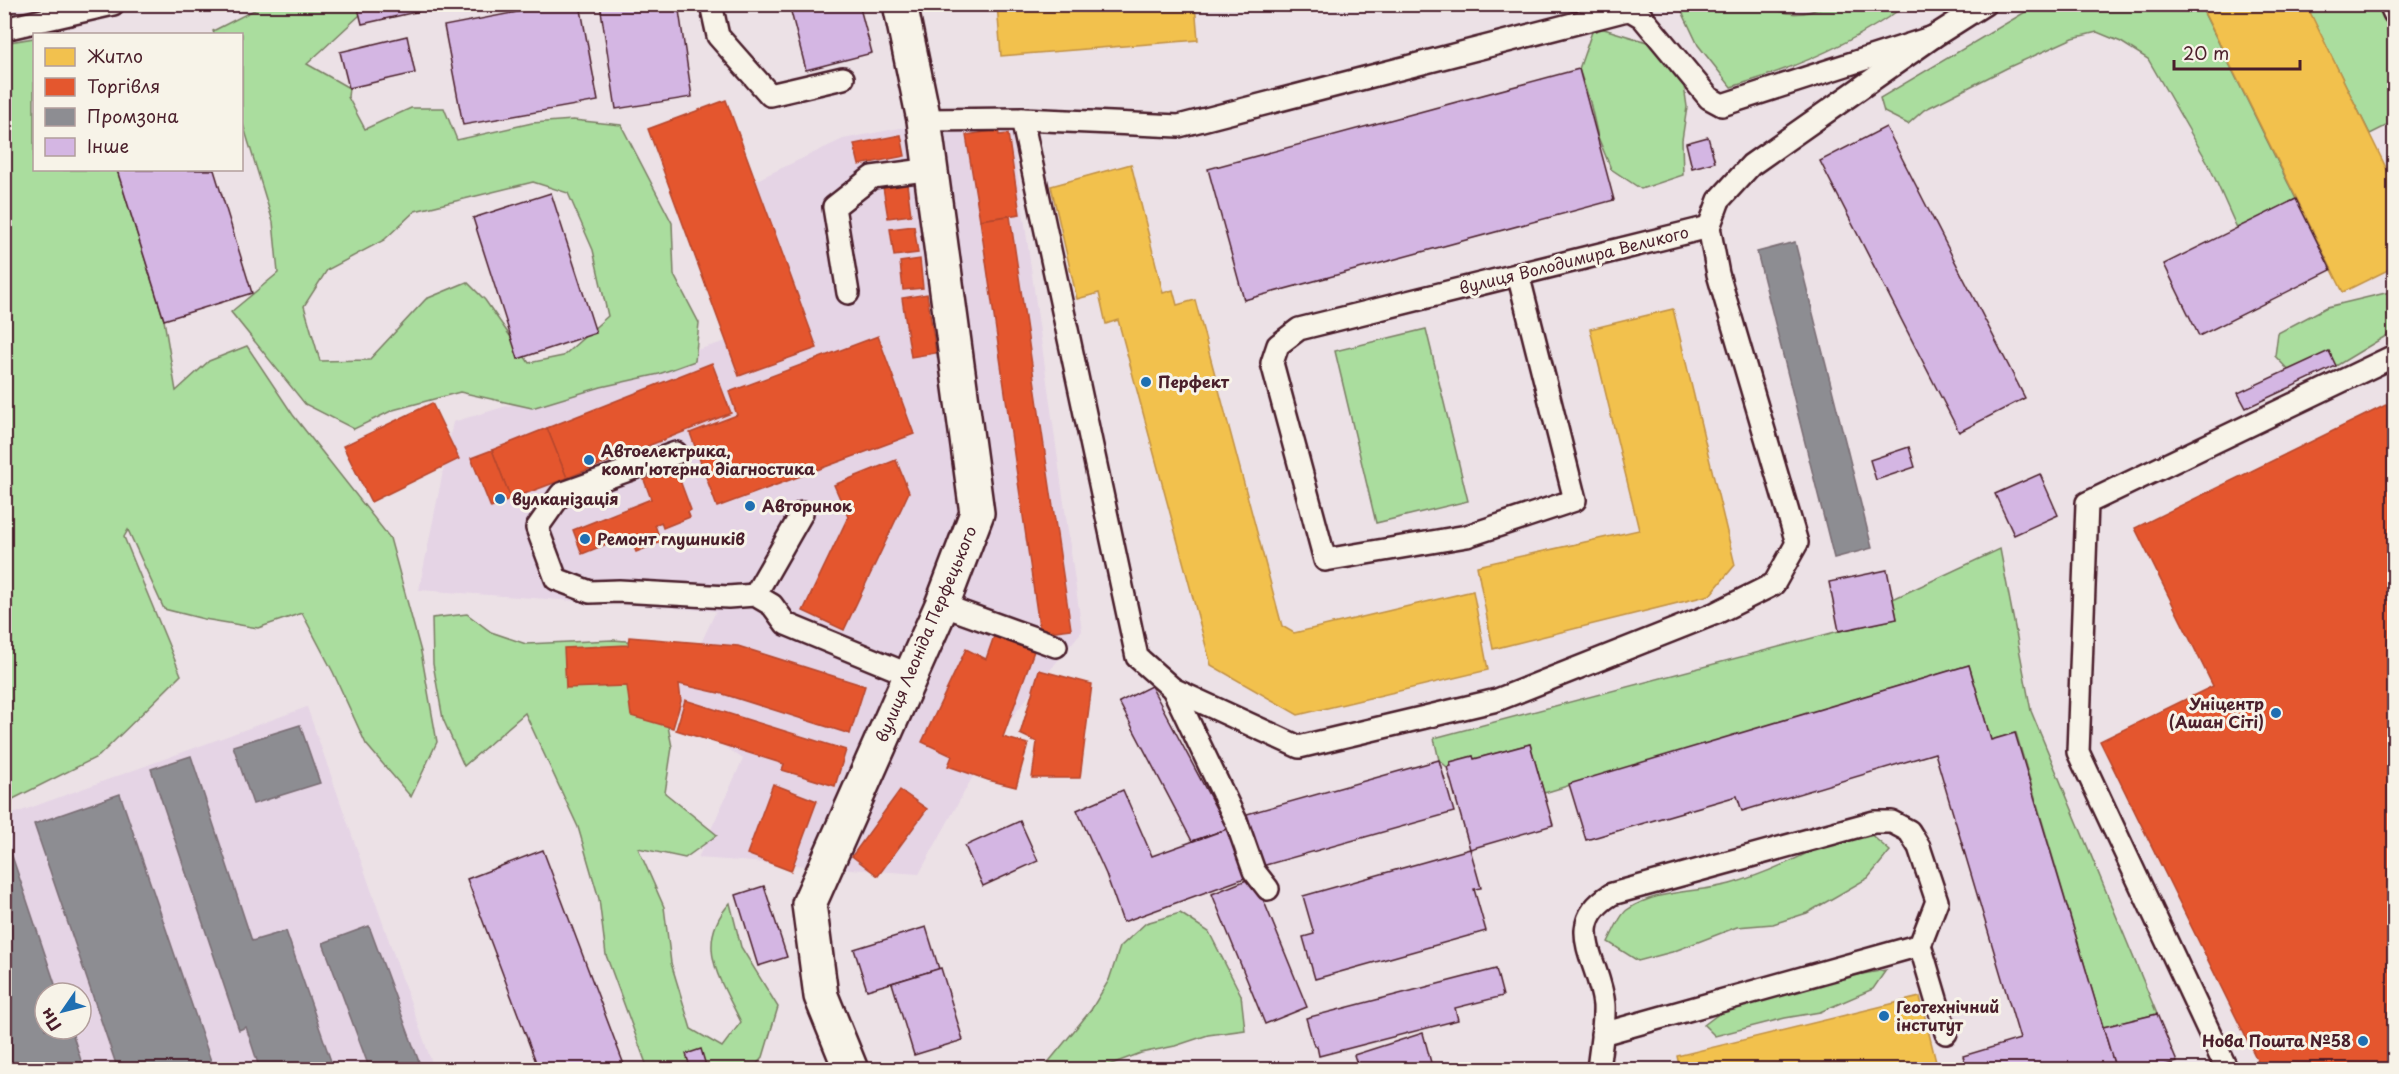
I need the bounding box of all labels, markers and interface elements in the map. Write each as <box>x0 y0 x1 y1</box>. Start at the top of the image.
legend <box>33 33 243 171</box>
scale bar <box>2174 33 2300 71</box>
text: 20 m <box>2183 39 2229 66</box>
text: Житло <box>87 42 143 69</box>
text: Торгівля <box>87 72 160 99</box>
text: Промзона <box>87 102 179 129</box>
text: Інше <box>87 132 129 159</box>
street label: вулиця Володимира Великого <box>1456 219 1691 299</box>
place label: Перфект <box>1158 369 1230 393</box>
marker: Перфект <box>1139 375 1153 389</box>
place label: Автоелектрика, комп'ютерна діагностика <box>601 438 815 480</box>
marker: Автоелектрика, комп'ютерна діагностика <box>582 453 596 467</box>
place label: вулканізація <box>512 486 619 510</box>
marker: вулканізація <box>493 492 507 506</box>
place label: Авторинок <box>762 493 853 517</box>
marker: Авторинок <box>743 499 757 513</box>
street label: вулиця Леоніда Перфецького <box>869 522 982 745</box>
place label: Ремонт глушників <box>597 526 746 550</box>
marker: Ремонт глушників <box>578 532 592 546</box>
place label: Уніцентр (Ашан Сіті) <box>2169 691 2264 733</box>
marker: Уніцентр (Ашан Сіті) <box>2269 706 2283 720</box>
north arrow <box>33 981 93 1041</box>
place label: Геотехнічний інститут <box>1896 994 1999 1036</box>
text: Пн <box>33 1004 66 1037</box>
marker: Геотехнічний інститут <box>1877 1009 1891 1023</box>
place label: Нова Пошта №58 <box>2202 1028 2351 1052</box>
marker: Нова Пошта №58 <box>2356 1034 2370 1048</box>

